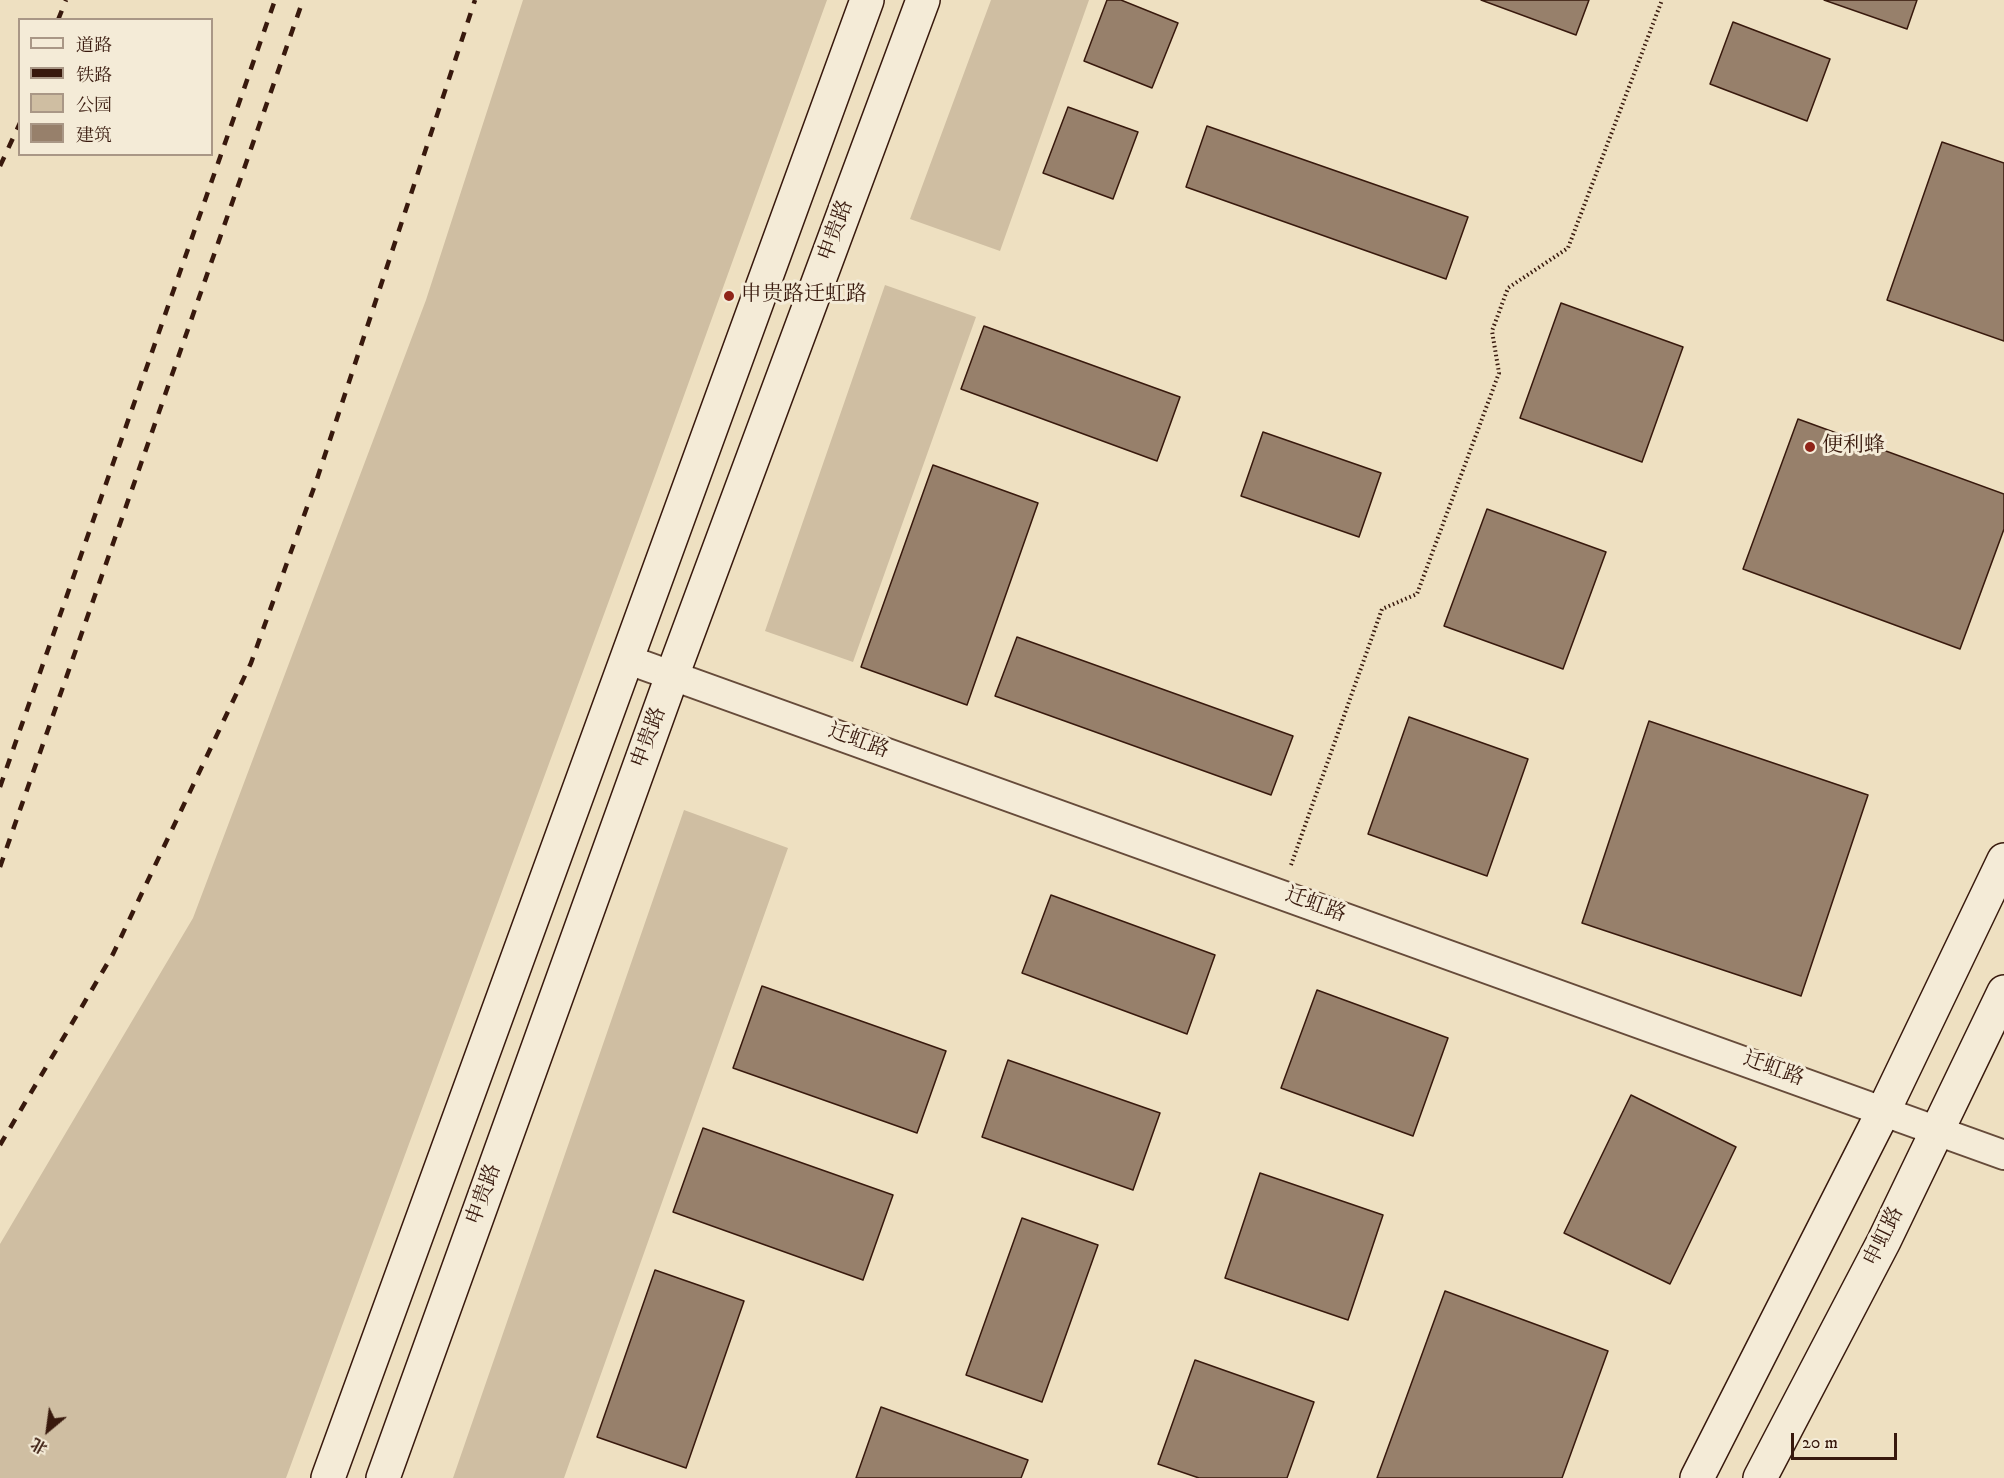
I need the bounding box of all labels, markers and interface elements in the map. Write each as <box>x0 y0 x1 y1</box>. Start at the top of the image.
legend <box>18 18 213 156</box>
text: 道路 <box>76 35 112 57</box>
text: 铁路 <box>76 65 112 87</box>
text: 公园 <box>76 95 112 117</box>
text: 建筑 <box>76 125 112 147</box>
street label: 申贵路 <box>814 197 860 265</box>
place label: 申贵路迁虹路 <box>741 283 867 309</box>
marker: 申贵路迁虹路 <box>722 289 736 303</box>
place label: 便利蜂 <box>1822 434 1885 460</box>
marker: 便利蜂 <box>1803 440 1817 454</box>
street label: 申贵路 <box>627 704 673 772</box>
street label: 迁虹路 <box>824 719 892 765</box>
street label: 迁虹路 <box>1281 883 1349 929</box>
street label: 迁虹路 <box>1739 1047 1807 1093</box>
street label: 申贵路 <box>462 1161 508 1229</box>
street label: 申虹路 <box>1860 1203 1910 1271</box>
north arrow <box>18 1400 78 1460</box>
scale bar <box>1794 1421 1900 1459</box>
text: 20 m <box>1802 1432 1838 1454</box>
text: 北 <box>27 1433 51 1458</box>

